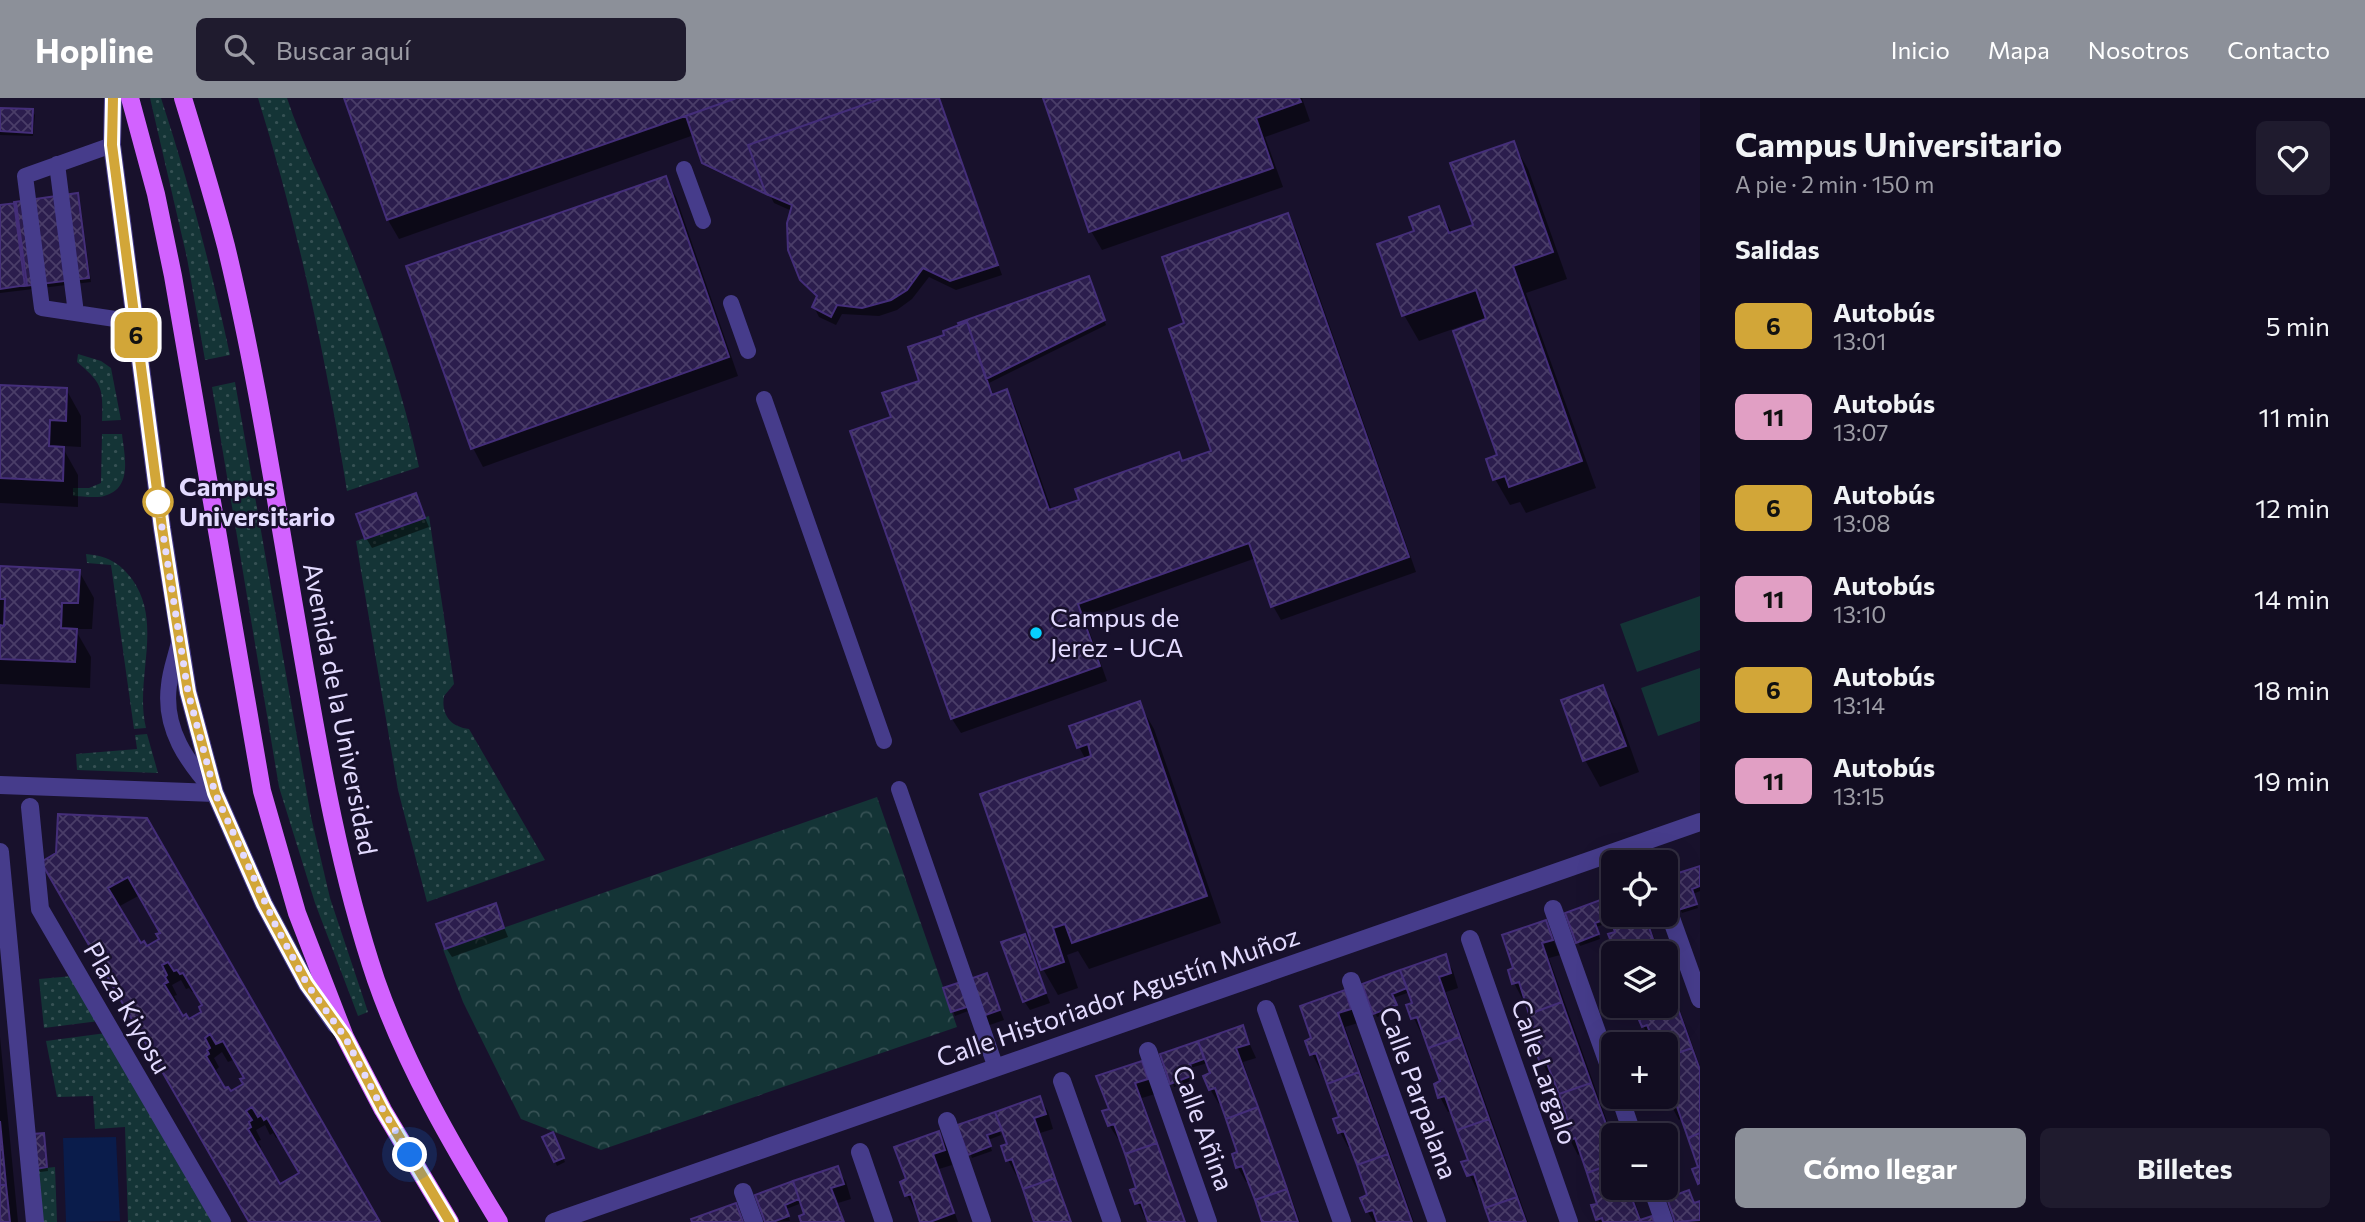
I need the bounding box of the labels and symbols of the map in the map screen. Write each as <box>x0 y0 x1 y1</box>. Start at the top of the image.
line badge: 6 <box>113 312 159 358</box>
place label: Campus Universitario <box>179 470 335 531</box>
marker: Campus Universitario <box>143 487 173 517</box>
street label: Avenida de la Universidad <box>298 560 385 857</box>
place label: Campus de Jerez - UCA <box>1050 601 1184 662</box>
marker: Campus de Jerez - UCA <box>1028 625 1044 641</box>
street label: Calle Historiador Agustín Muñoz <box>932 919 1303 1072</box>
street label: Plaza Kiyosu <box>78 936 178 1079</box>
street label: Calle Largalo <box>1506 995 1585 1148</box>
street label: Calle Parpalana <box>1374 1002 1465 1183</box>
street label: Calle Añina <box>1167 1060 1241 1194</box>
your location <box>392 1137 427 1172</box>

